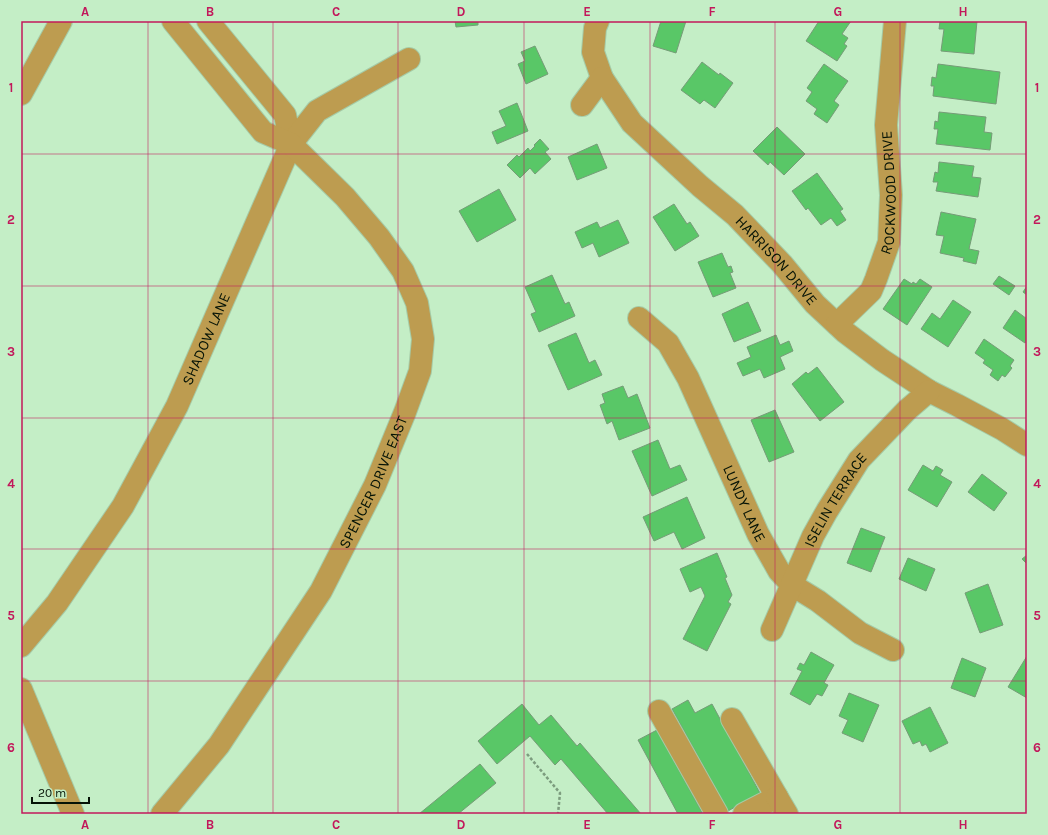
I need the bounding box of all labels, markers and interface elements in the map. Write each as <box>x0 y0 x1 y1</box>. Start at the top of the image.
text: A <box>81 4 89 19</box>
text: B <box>206 4 214 19</box>
text: C <box>332 4 340 19</box>
text: D <box>457 4 466 19</box>
text: E <box>583 4 591 19</box>
text: F <box>708 4 716 19</box>
text: G <box>834 4 842 19</box>
text: H <box>958 4 968 19</box>
text: 1 <box>9 80 13 95</box>
text: 1 <box>1035 80 1039 95</box>
street label: ROCKWOOD DRIVE <box>876 130 900 257</box>
text: 2 <box>7 212 15 227</box>
street label: HARRISON DRIVE <box>732 212 821 309</box>
text: 2 <box>1033 212 1041 227</box>
street label: SHADOW LANE <box>178 290 234 388</box>
text: 3 <box>7 344 15 359</box>
text: 3 <box>1033 344 1041 359</box>
street label: SPENCER DRIVE EAST <box>335 413 412 552</box>
street label: ISELIN TERRACE <box>800 449 871 550</box>
street label: LUNDY LANE <box>719 462 770 545</box>
text: 4 <box>7 476 15 491</box>
text: 4 <box>1033 476 1041 491</box>
text: 5 <box>7 608 15 623</box>
text: 5 <box>1033 608 1041 623</box>
text: 6 <box>7 740 15 755</box>
text: 6 <box>1033 740 1041 755</box>
scale bar <box>32 779 89 805</box>
text: 20 m <box>38 786 66 800</box>
text: A <box>81 817 89 832</box>
text: B <box>206 817 214 832</box>
text: C <box>332 817 340 832</box>
text: D <box>457 817 466 832</box>
text: E <box>583 817 591 832</box>
text: F <box>708 817 716 832</box>
text: G <box>834 817 842 832</box>
text: H <box>958 817 968 832</box>

